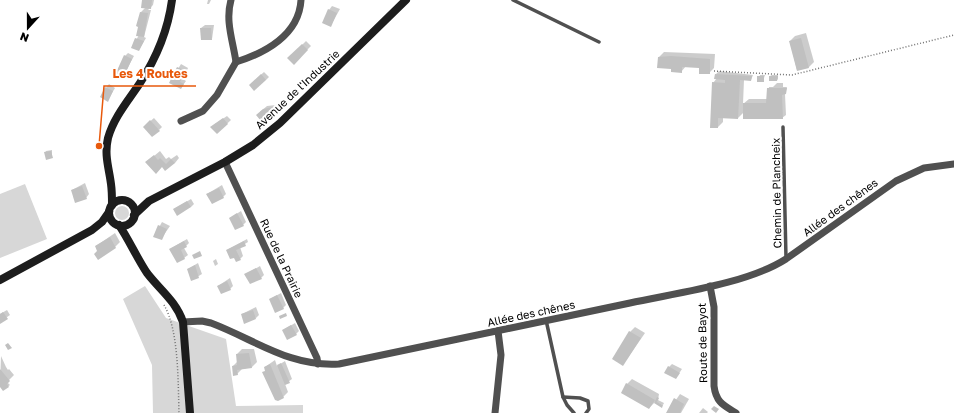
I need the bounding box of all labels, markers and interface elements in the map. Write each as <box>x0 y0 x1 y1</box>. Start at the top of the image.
north arrow <box>8 8 48 48</box>
text: N <box>18 30 30 45</box>
street label: Avenue de l'Industrie <box>252 47 342 131</box>
callout: Les 4 Routes <box>104 62 196 86</box>
text: Les 4 Routes <box>112 66 188 81</box>
street label: Chemin de Plancheix <box>769 138 783 248</box>
street label: Allée des chênes <box>800 175 880 239</box>
street label: Rue de la Prairie <box>258 216 306 300</box>
street label: Allée des chênes <box>486 297 576 329</box>
street label: Route de Bayot <box>695 303 709 383</box>

